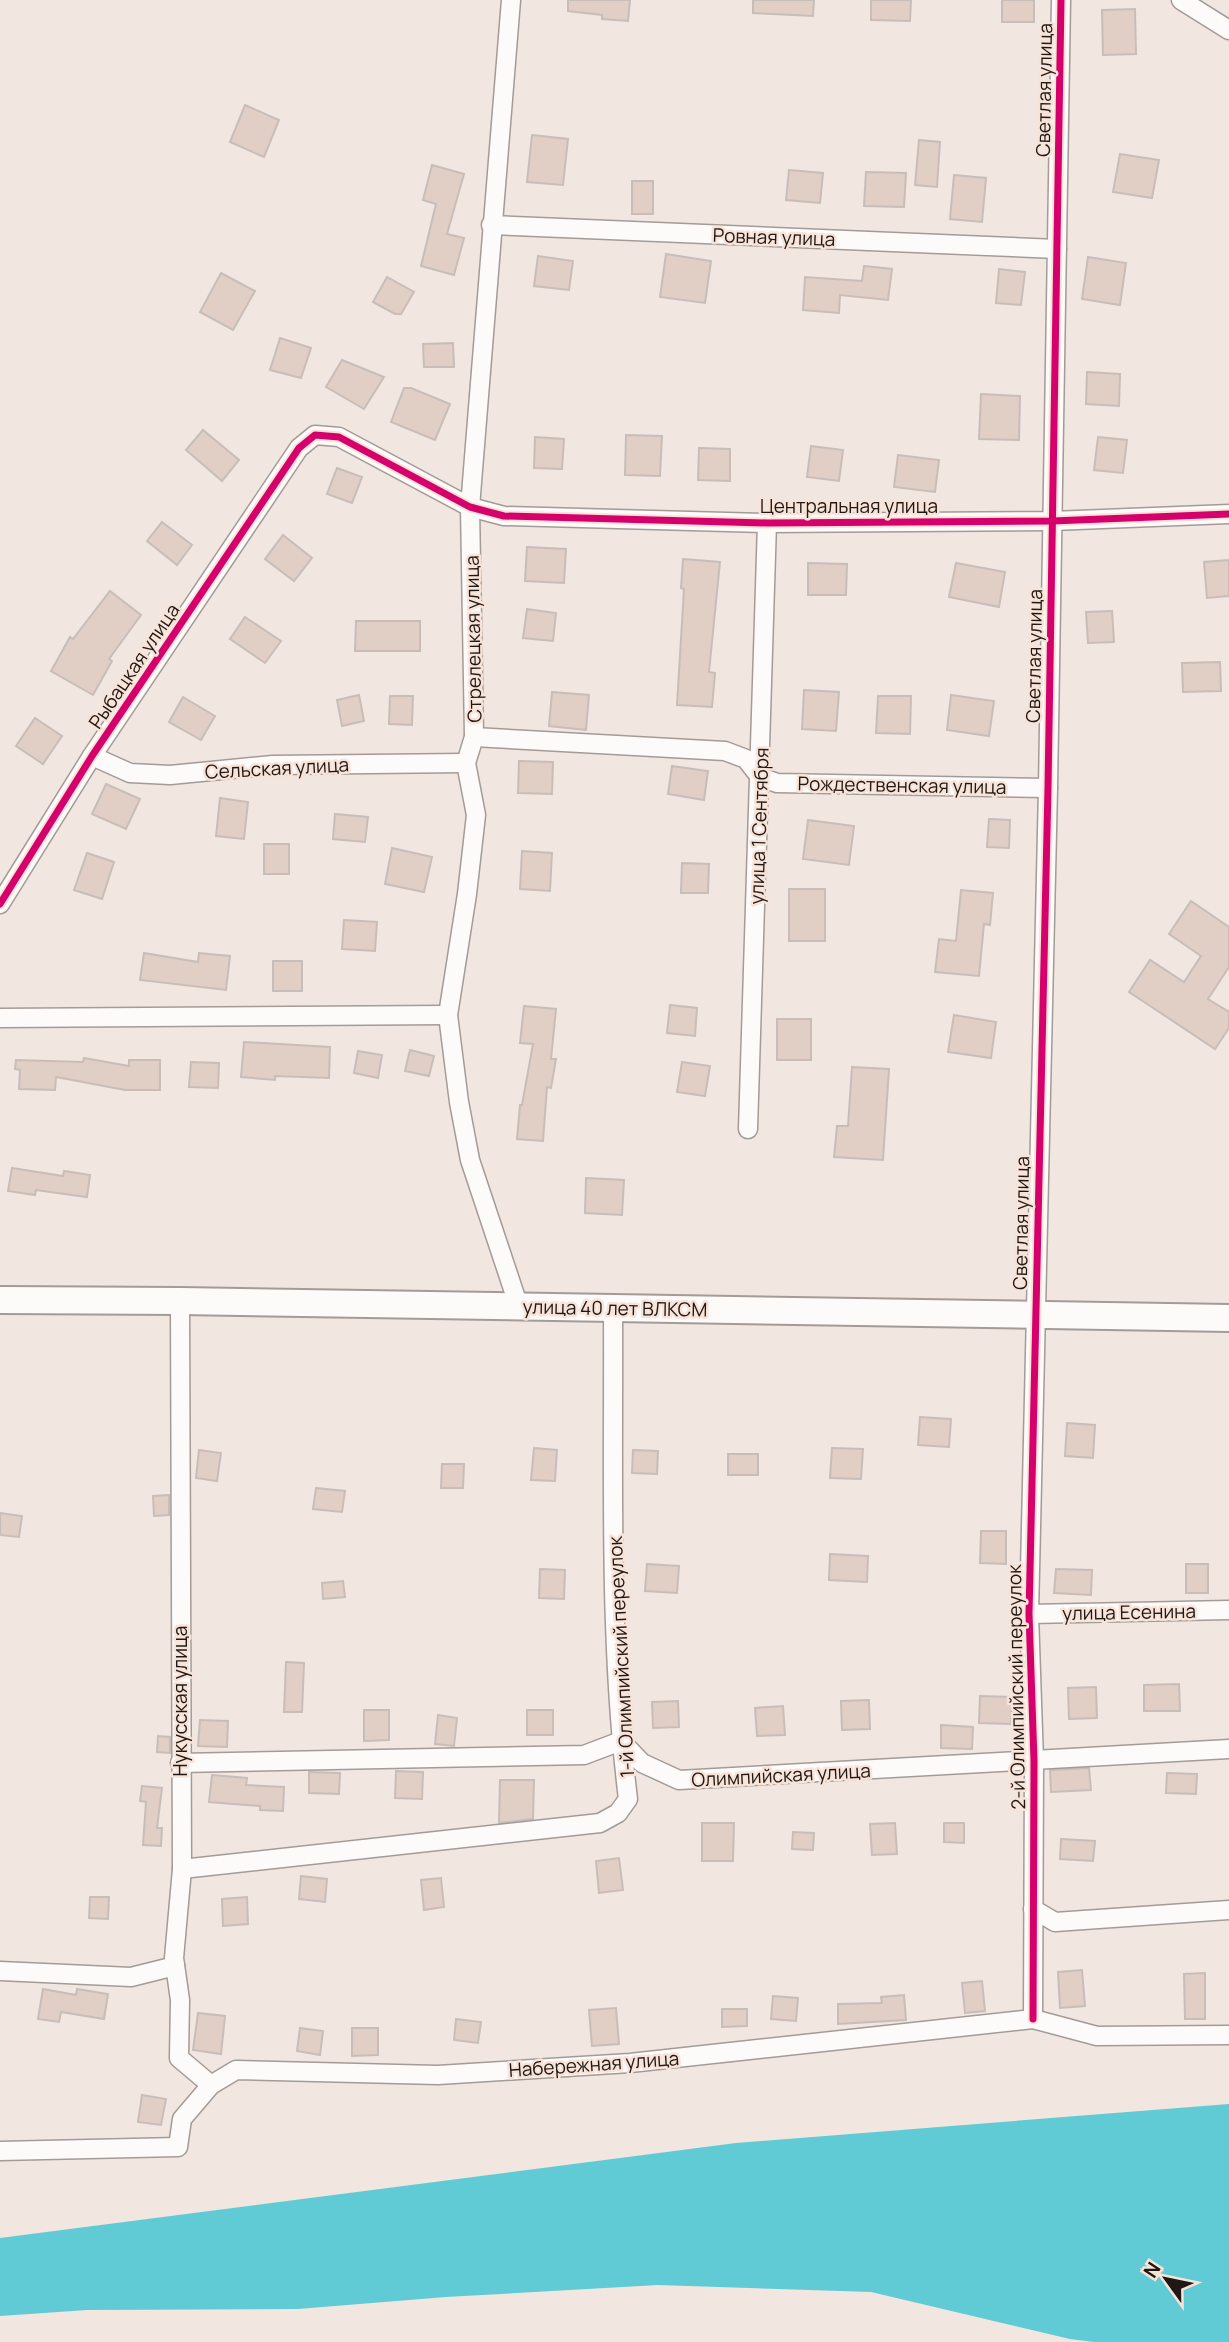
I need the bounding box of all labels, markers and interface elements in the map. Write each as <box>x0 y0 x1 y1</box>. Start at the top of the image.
street label: Светлая улица <box>1030 23 1058 157</box>
street label: Ровная улица <box>712 222 836 252</box>
street label: Центральная улица <box>760 493 938 519</box>
street label: Стрелецкая улица <box>459 555 487 723</box>
street label: Светлая улица <box>1020 589 1048 723</box>
street label: Рыбацкая улица <box>83 598 185 734</box>
street label: улица 1 Сентября <box>743 747 775 905</box>
street label: Сельская улица <box>204 751 350 785</box>
street label: Рождественская улица <box>797 770 1007 800</box>
street label: Светлая улица <box>1007 1156 1035 1290</box>
street label: улица 40 лет ВЛКСМ <box>523 1293 707 1323</box>
street label: 1-й Олимпийский переулок <box>602 1535 640 1778</box>
street label: 2-й Олимпийский переулок <box>1001 1564 1031 1810</box>
street label: улица Есенина <box>1062 1598 1196 1626</box>
street label: Нукусская улица <box>167 1626 193 1776</box>
street label: Олимпийская улица <box>691 1757 871 1793</box>
street label: Набережная улица <box>508 2045 680 2083</box>
north arrow <box>1131 2244 1201 2314</box>
text: N <box>1137 2257 1166 2283</box>

